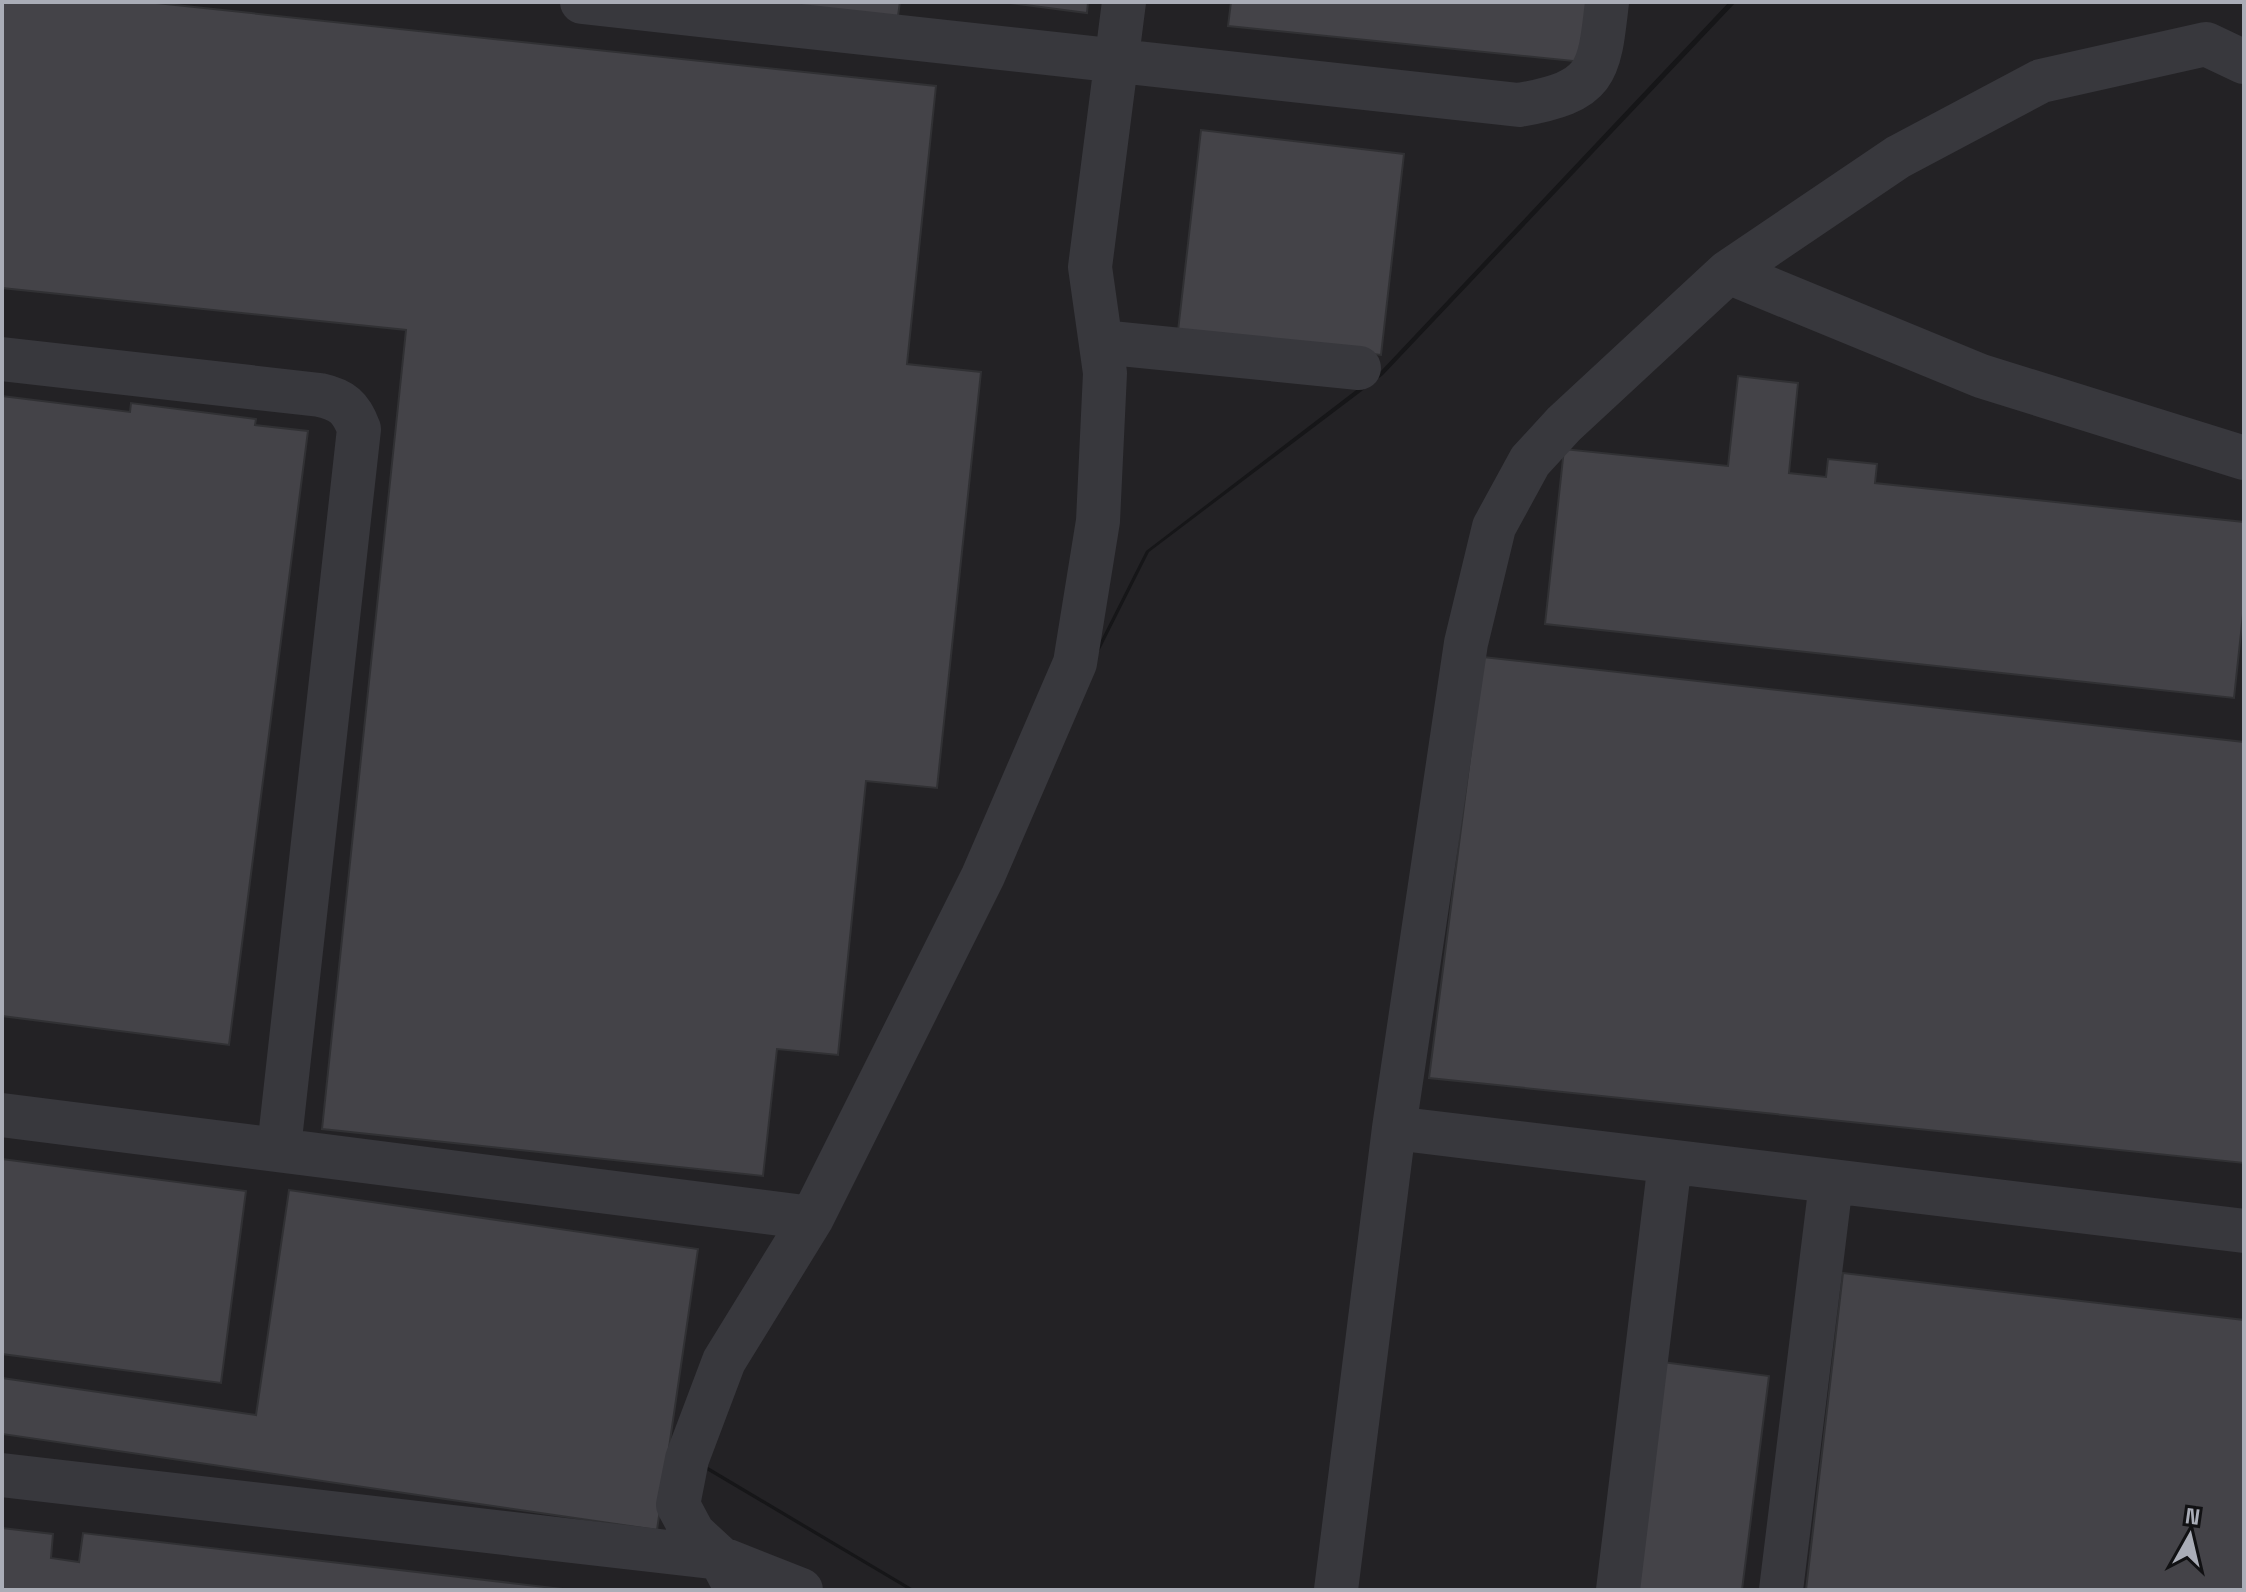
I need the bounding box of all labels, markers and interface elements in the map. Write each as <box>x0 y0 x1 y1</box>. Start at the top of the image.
north arrow <box>2150 1496 2230 1576</box>
text: N <box>2184 1501 2202 1531</box>

